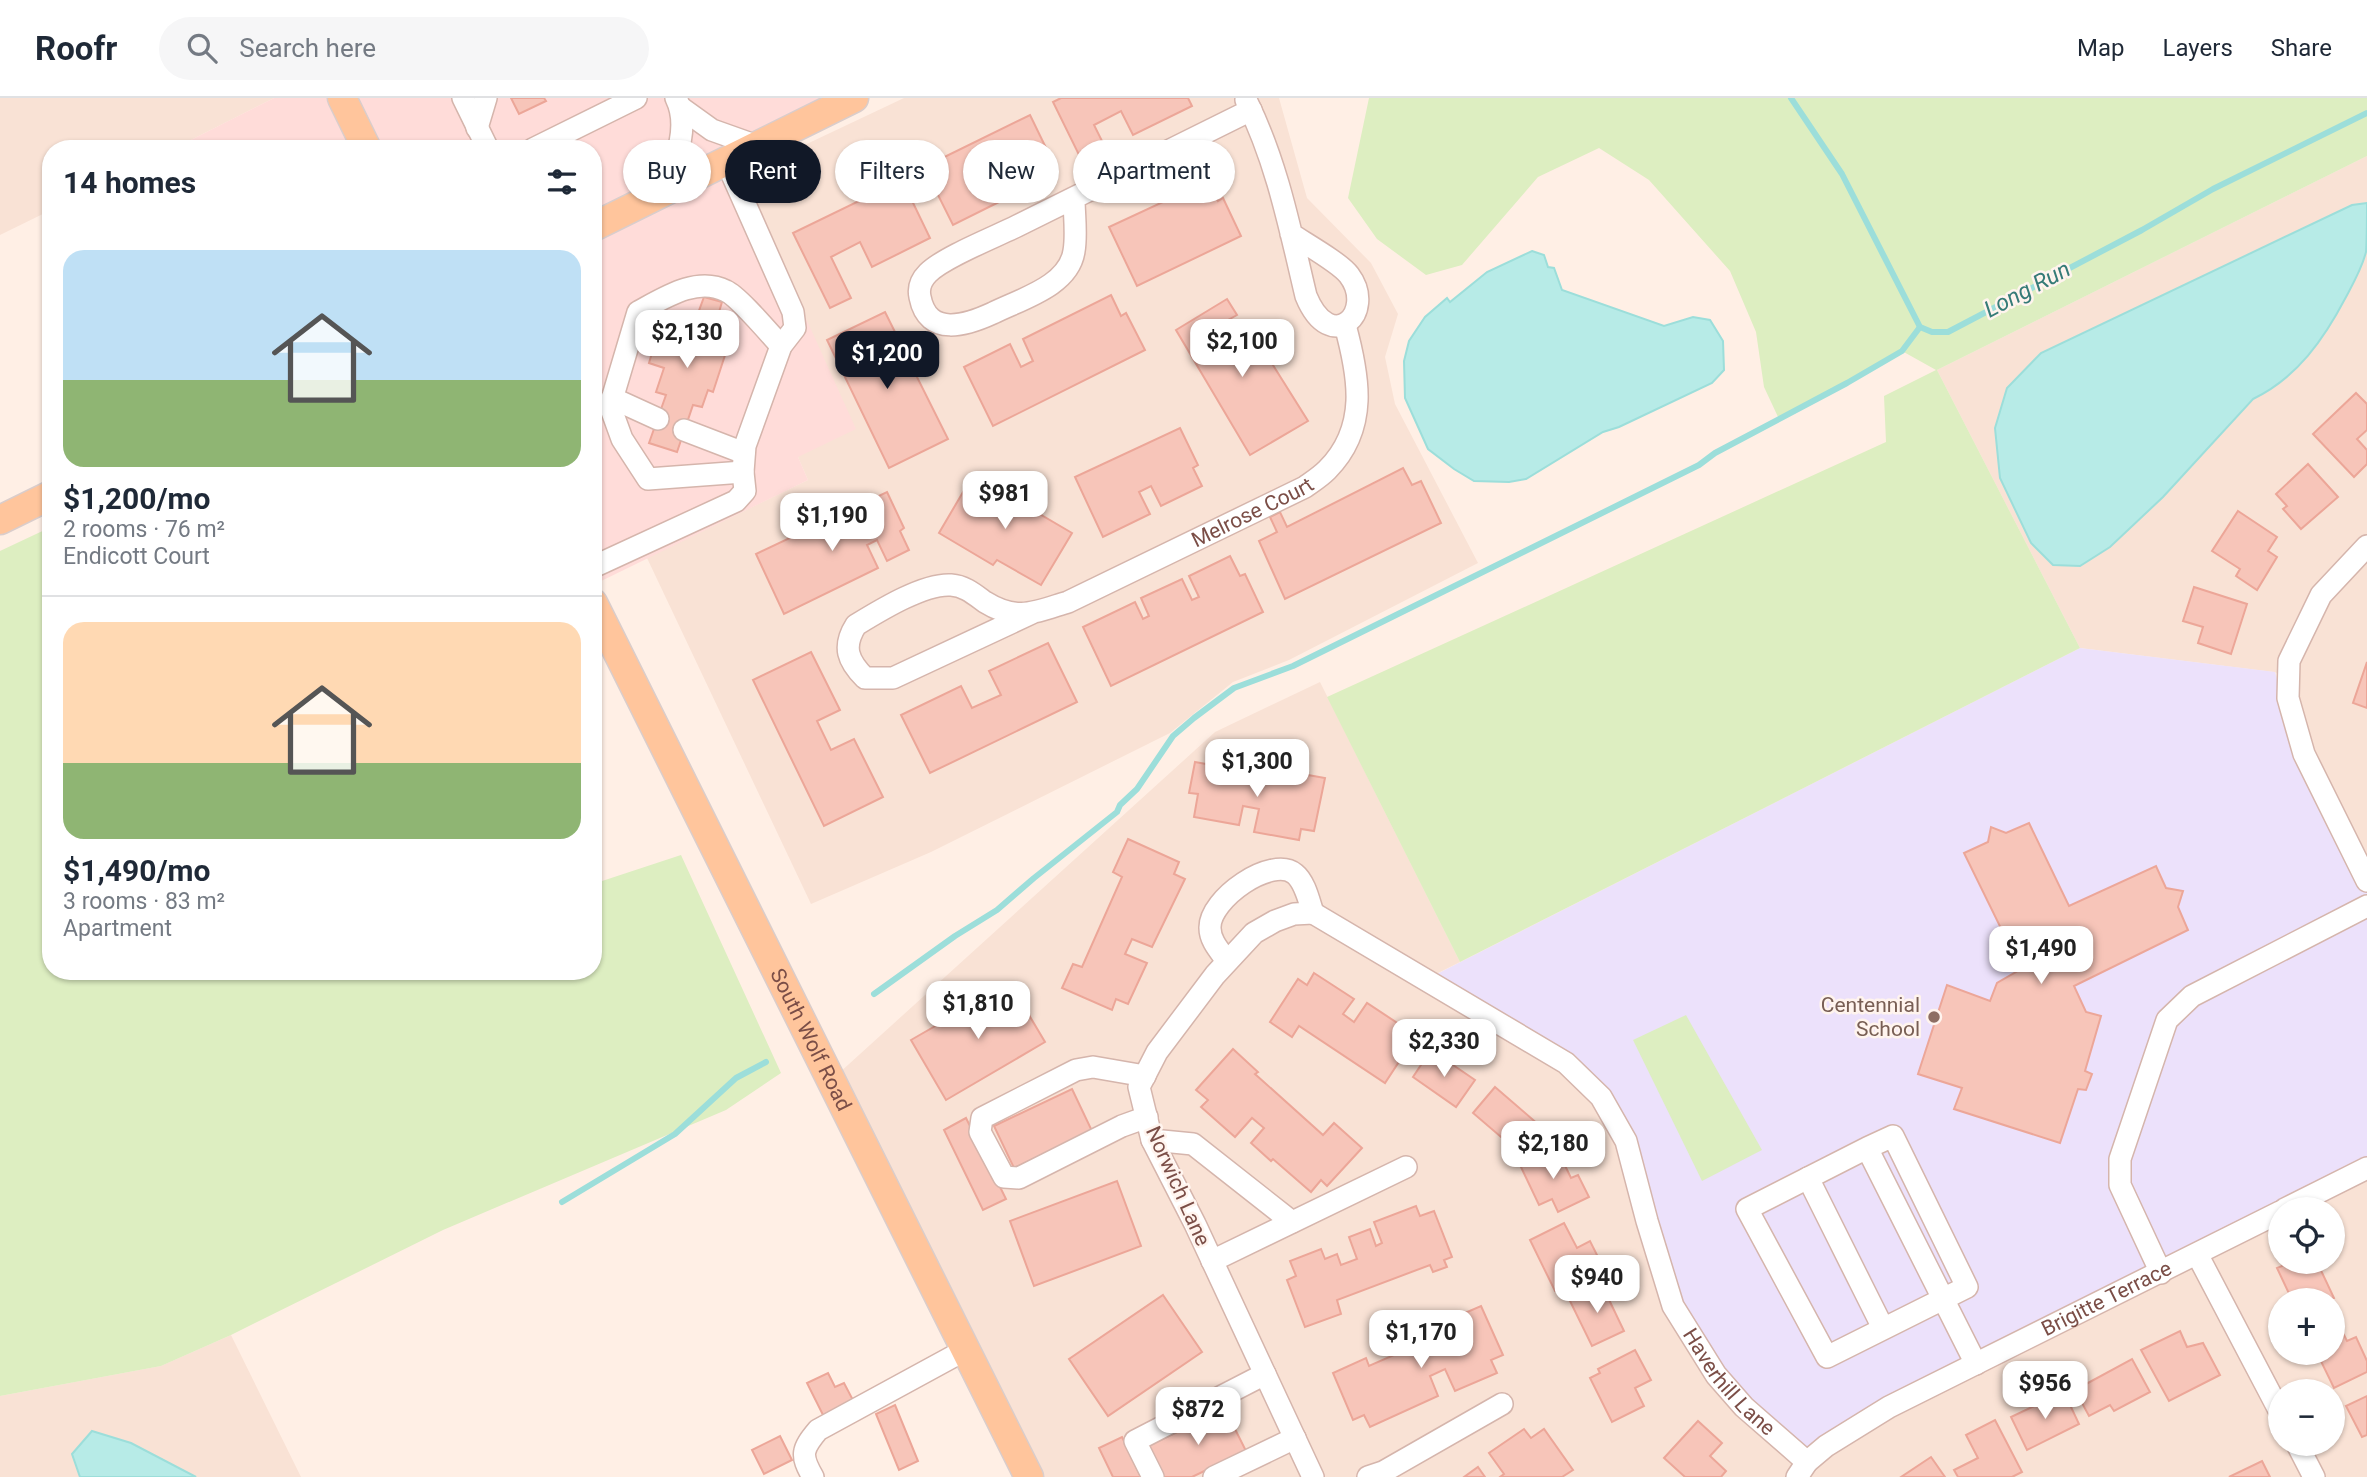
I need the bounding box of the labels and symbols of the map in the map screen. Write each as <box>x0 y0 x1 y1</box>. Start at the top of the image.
water label: Long Run <box>1980 256 2075 323</box>
pin: $2,130 <box>630 310 744 370</box>
pin: $2,100 <box>1185 320 1299 379</box>
pin: $1,200 <box>830 331 944 391</box>
pin: $981 <box>964 472 1046 531</box>
street label: Melrose Court <box>1188 473 1318 552</box>
pin: $1,190 <box>775 494 889 553</box>
pin: $1,300 <box>1200 740 1314 799</box>
pin: $1,490 <box>1984 926 2098 986</box>
street label: South Wolf Road <box>765 965 856 1115</box>
pin: $1,810 <box>921 982 1035 1041</box>
place label: Centennial School <box>1821 993 1920 1041</box>
marker: Centennial School <box>1926 1009 1942 1025</box>
pin: $2,330 <box>1387 1020 1501 1079</box>
street label: Norwich Lane <box>1141 1122 1215 1250</box>
pin: $2,180 <box>1496 1122 1610 1181</box>
pin: $940 <box>1556 1256 1638 1315</box>
street label: Brigitte Terrace <box>2038 1256 2175 1341</box>
pin: $1,170 <box>1364 1310 1478 1370</box>
street label: Haverhill Lane <box>1678 1324 1780 1440</box>
pin: $956 <box>2004 1362 2086 1421</box>
pin: $872 <box>1157 1388 1239 1447</box>

